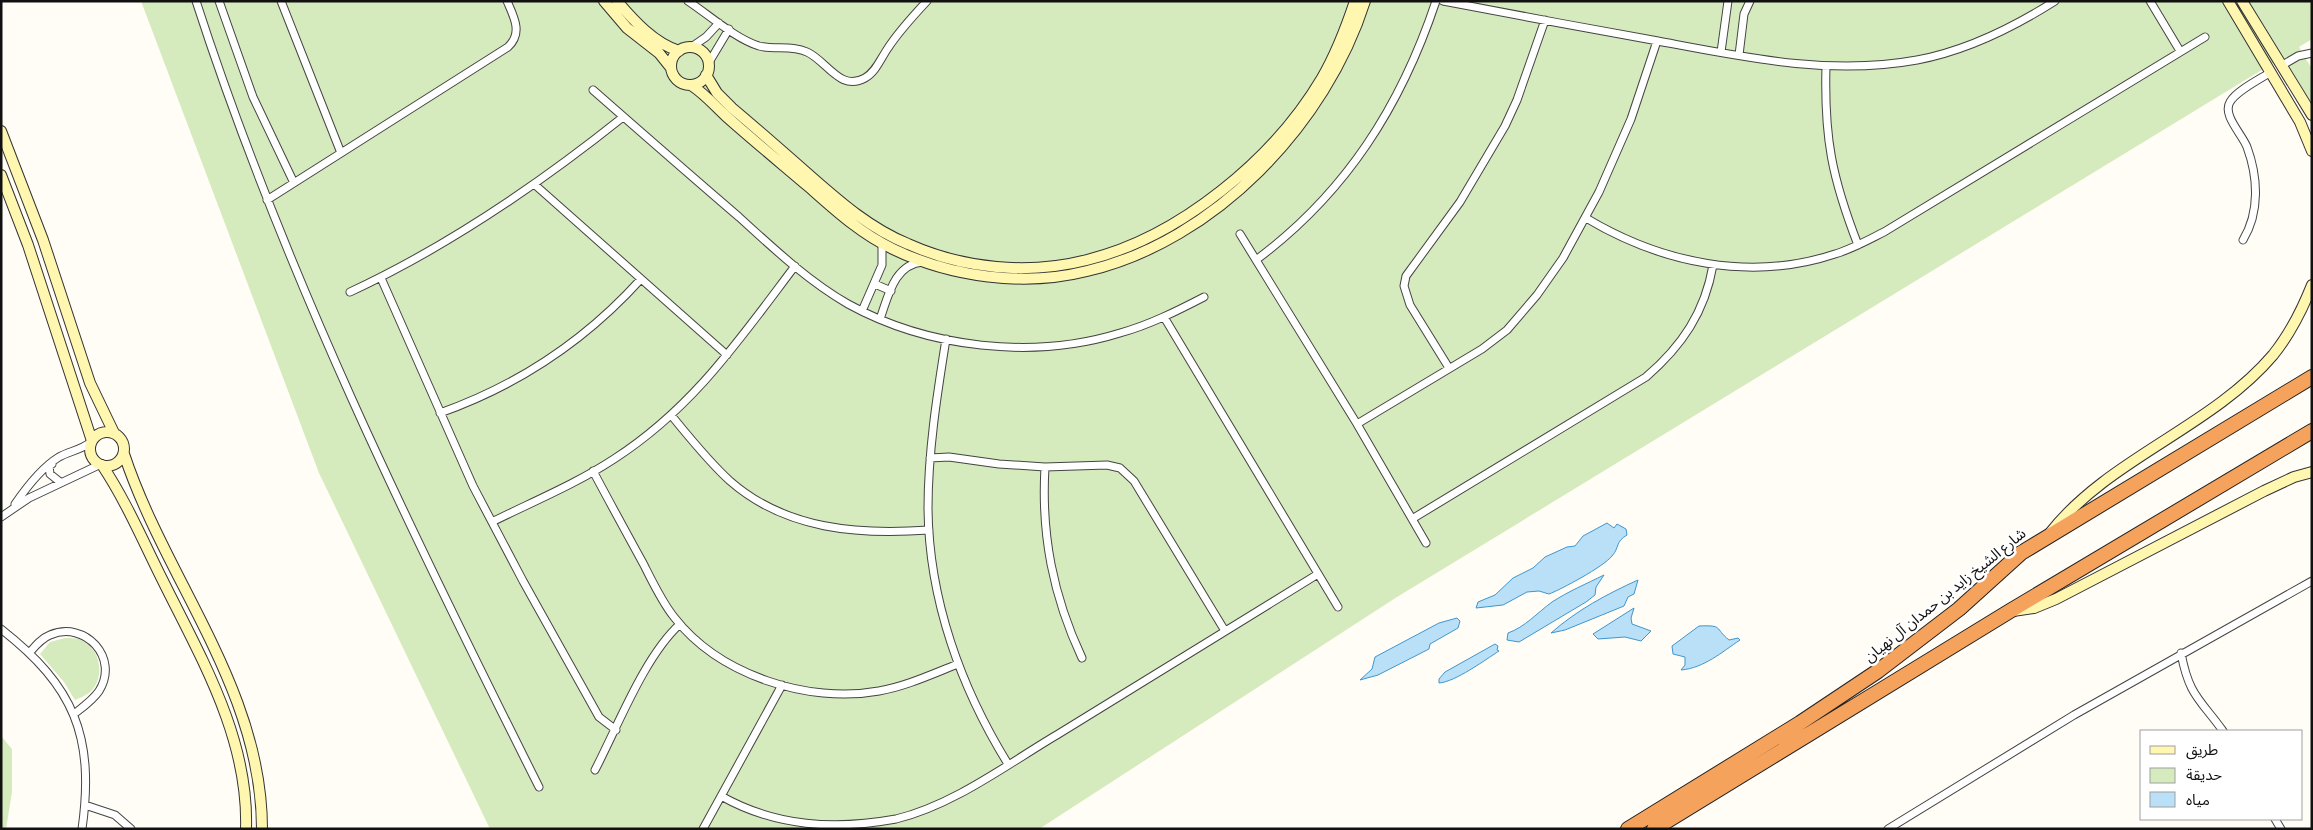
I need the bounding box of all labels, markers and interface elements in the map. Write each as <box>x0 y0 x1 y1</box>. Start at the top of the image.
street label: شارع الشيخ زايد بن حمدان آل نهيان <box>1861 525 2032 668</box>
legend <box>2140 730 2303 820</box>
text: طريق <box>2186 742 2218 760</box>
text: حديقة <box>2186 767 2222 783</box>
text: مياه <box>2186 792 2210 808</box>

